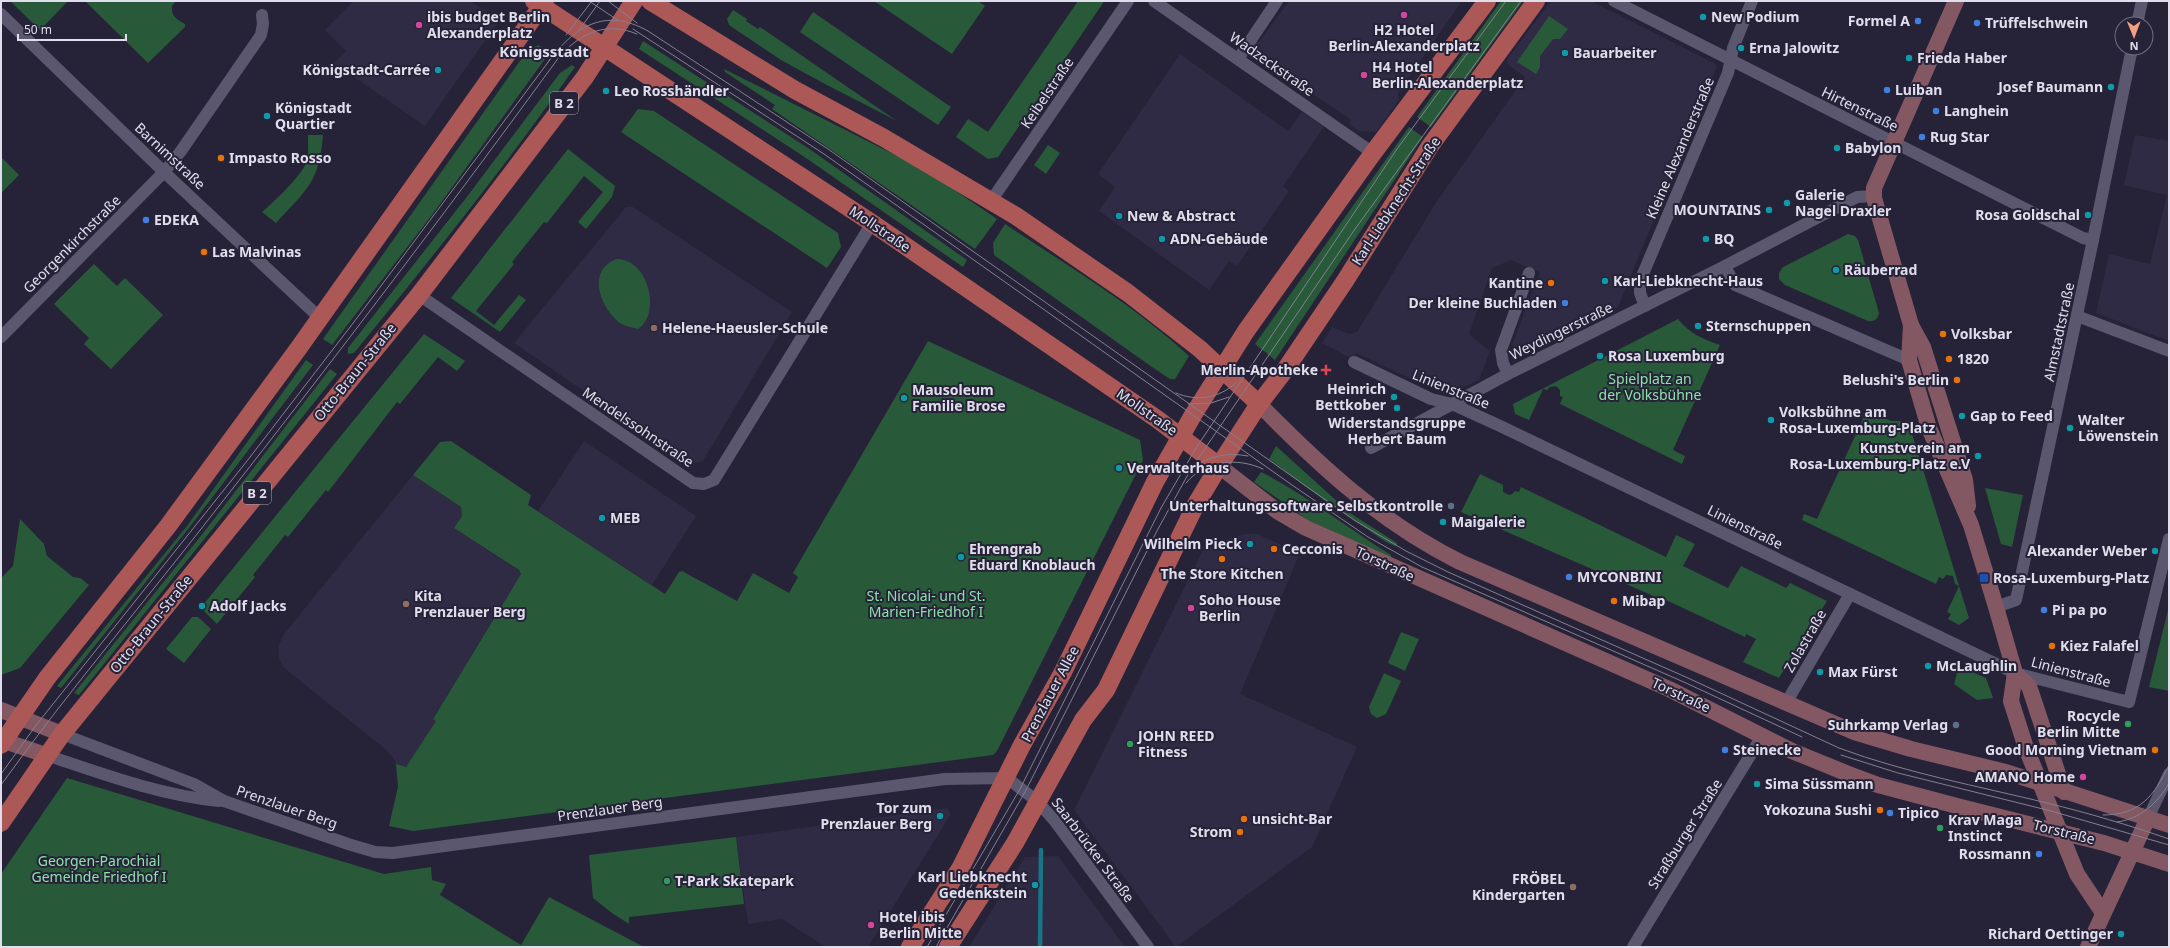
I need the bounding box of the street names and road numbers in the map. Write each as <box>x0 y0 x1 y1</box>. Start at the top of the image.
street label: Wadzeckstraße <box>1226 27 1319 100</box>
street label: Keibelstraße <box>1016 53 1077 132</box>
street label: Kleine Alexanderstraße <box>1641 74 1718 222</box>
street label: Hirtenstraße <box>1819 82 1902 135</box>
road number: B 2 <box>550 92 578 114</box>
street label: Barnimstraße <box>131 118 210 193</box>
street label: Karl-Liebknecht-Straße <box>1347 133 1444 269</box>
street label: Georgenkirchstraße <box>19 190 125 297</box>
street label: Mollstraße <box>846 201 915 256</box>
street label: Almstadtstraße <box>2039 281 2078 383</box>
street label: Weydingerstraße <box>1506 297 1616 364</box>
street label: Otto-Braun-Straße <box>309 319 400 425</box>
street label: Linienstraße <box>1410 364 1493 413</box>
street label: Mendelssohnstraße <box>579 382 698 471</box>
street label: Mollstraße <box>1113 384 1182 440</box>
road number: B 2 <box>243 482 271 504</box>
street label: Linienstraße <box>1704 500 1786 553</box>
street label: Torstraße <box>1353 542 1418 585</box>
street label: Otto-Braun-Straße <box>105 571 196 677</box>
street label: Zolastraße <box>1779 606 1830 676</box>
street label: Prenzlauer Allee <box>1016 642 1083 745</box>
street label: Linienstraße <box>2029 652 2113 691</box>
street label: Torstraße <box>1649 673 1714 716</box>
street label: Straßburger Straße <box>1643 775 1726 892</box>
street label: Prenzlauer Berg <box>234 780 340 833</box>
street label: Prenzlauer Berg <box>556 792 664 825</box>
street label: Saarbrücker Straße <box>1048 793 1139 906</box>
street label: Torstraße <box>2031 815 2097 848</box>

